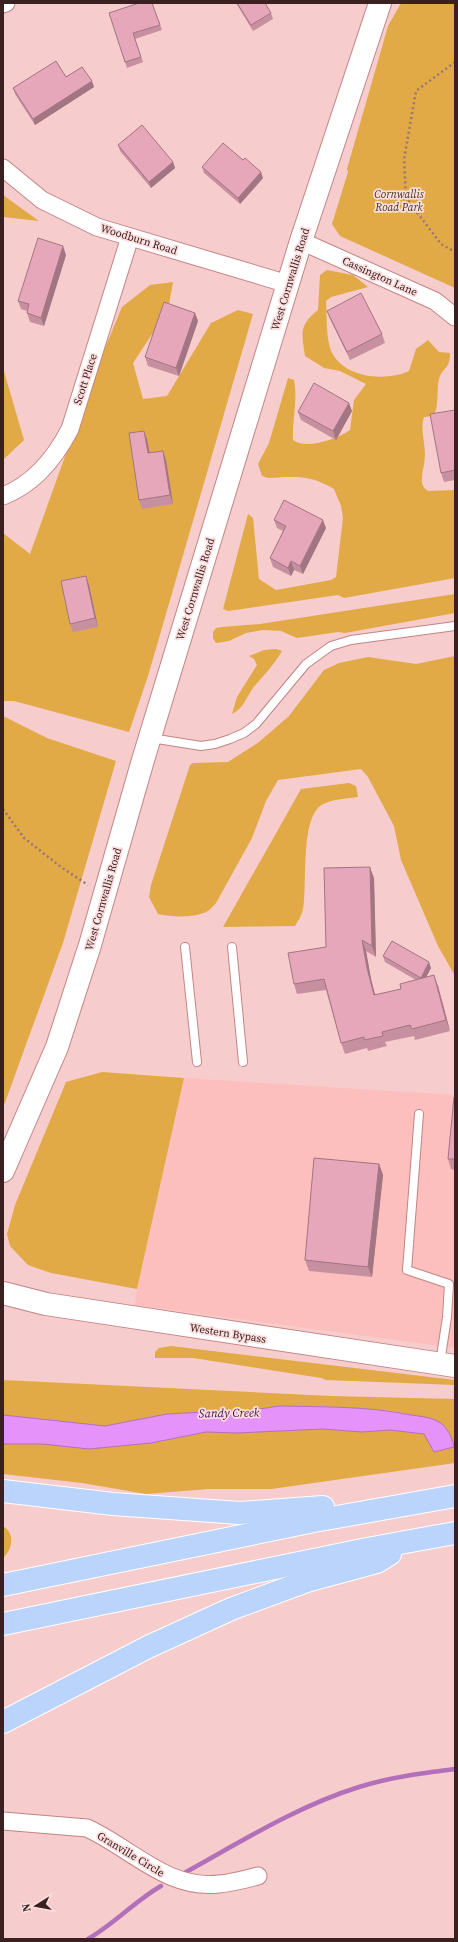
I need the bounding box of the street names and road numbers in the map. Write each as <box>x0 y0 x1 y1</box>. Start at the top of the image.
street label: Woodburn Road <box>99 221 180 259</box>
street label: West Cornwallis Road <box>268 225 313 332</box>
street label: Cassington Lane <box>340 253 420 300</box>
street label: Scott Place <box>70 351 101 407</box>
street label: West Cornwallis Road <box>173 535 218 642</box>
street label: West Cornwallis Road <box>82 845 126 952</box>
street label: Western Bypass <box>189 1320 267 1347</box>
street label: Granville Circle <box>94 1828 168 1881</box>

